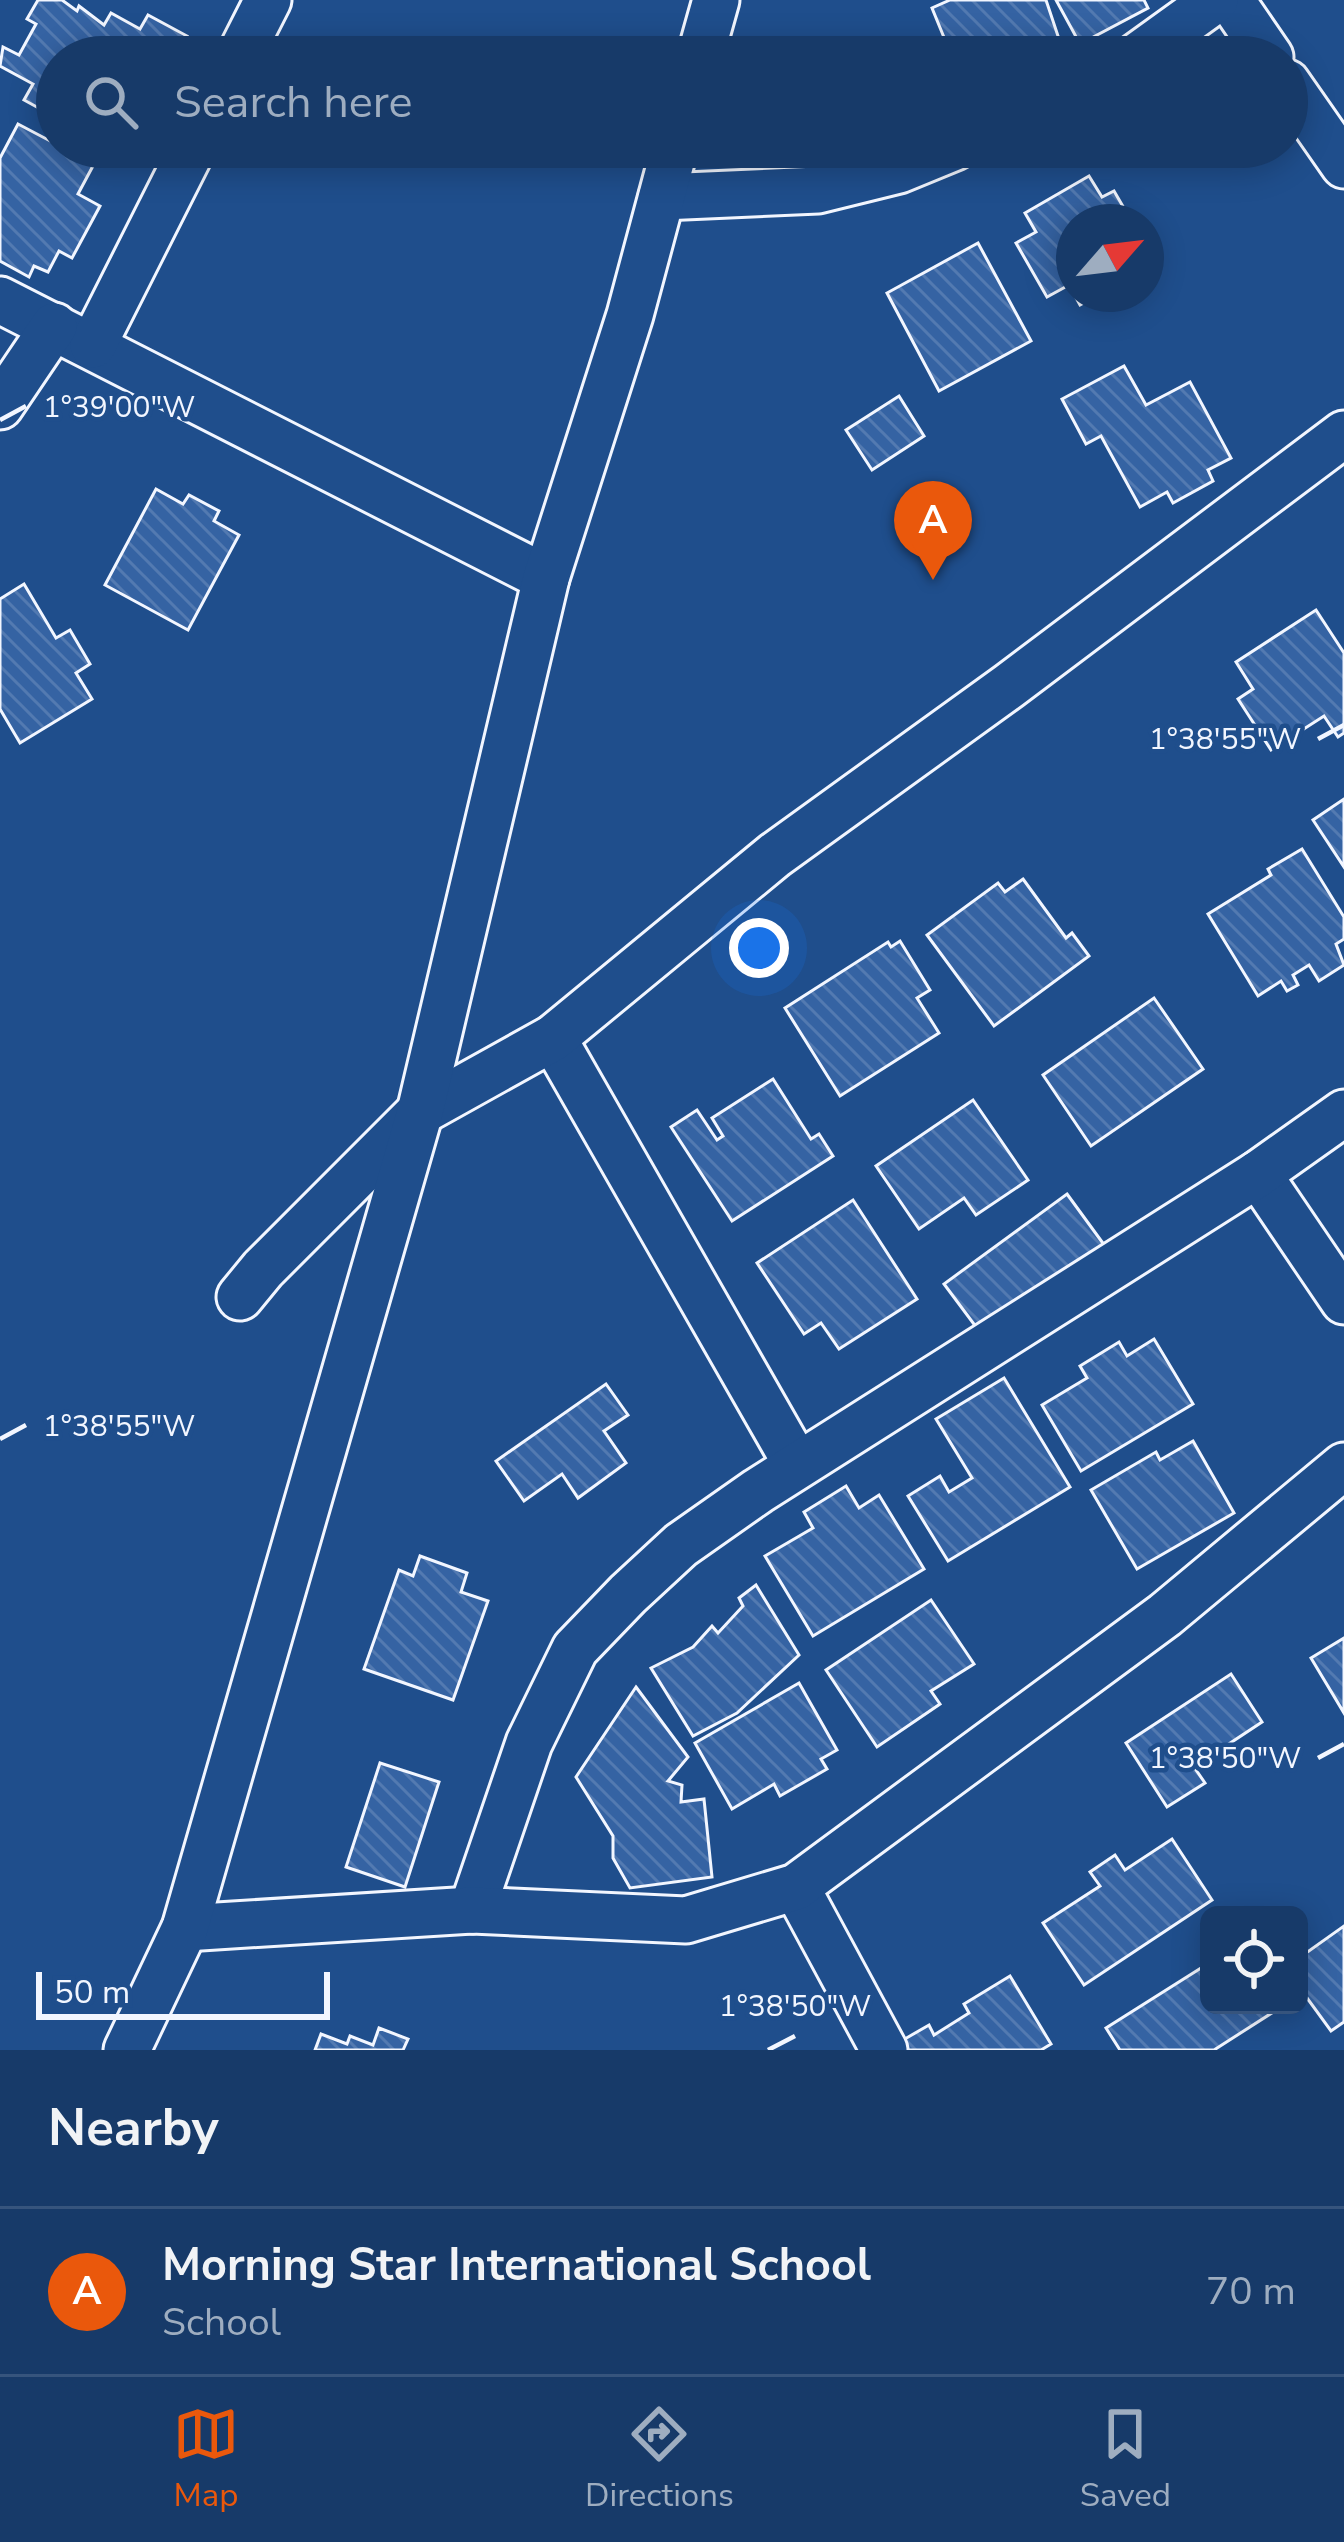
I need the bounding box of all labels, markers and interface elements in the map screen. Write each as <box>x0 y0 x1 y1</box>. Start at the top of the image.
search box <box>36 36 1308 168</box>
icon: search <box>78 69 144 135</box>
text: Search here <box>174 72 413 133</box>
north arrow <box>1056 204 1164 312</box>
text: 1°39'00"W <box>43 387 195 428</box>
pin: A <box>894 481 972 580</box>
text: 1°38'55"W <box>1149 719 1301 760</box>
your location <box>729 918 789 978</box>
text: 1°38'55"W <box>43 1406 195 1447</box>
text: 1°38'50"W <box>1149 1738 1301 1779</box>
map controls <box>1200 1906 1308 2014</box>
button: locate <box>1200 1906 1308 2014</box>
scale bar <box>36 1966 330 2019</box>
text: 50 m <box>54 1970 130 2015</box>
text: 1°38'50"W <box>719 1986 871 2027</box>
text: Nearby <box>48 2093 219 2163</box>
text: Morning Star International School <box>162 2235 871 2296</box>
text: A <box>72 2265 102 2318</box>
text: 70 m <box>1206 2265 1296 2318</box>
text: School <box>162 2296 281 2349</box>
tab: Map <box>173 2401 239 2518</box>
tab: Directions <box>585 2401 734 2518</box>
tab: Saved <box>1080 2401 1171 2518</box>

